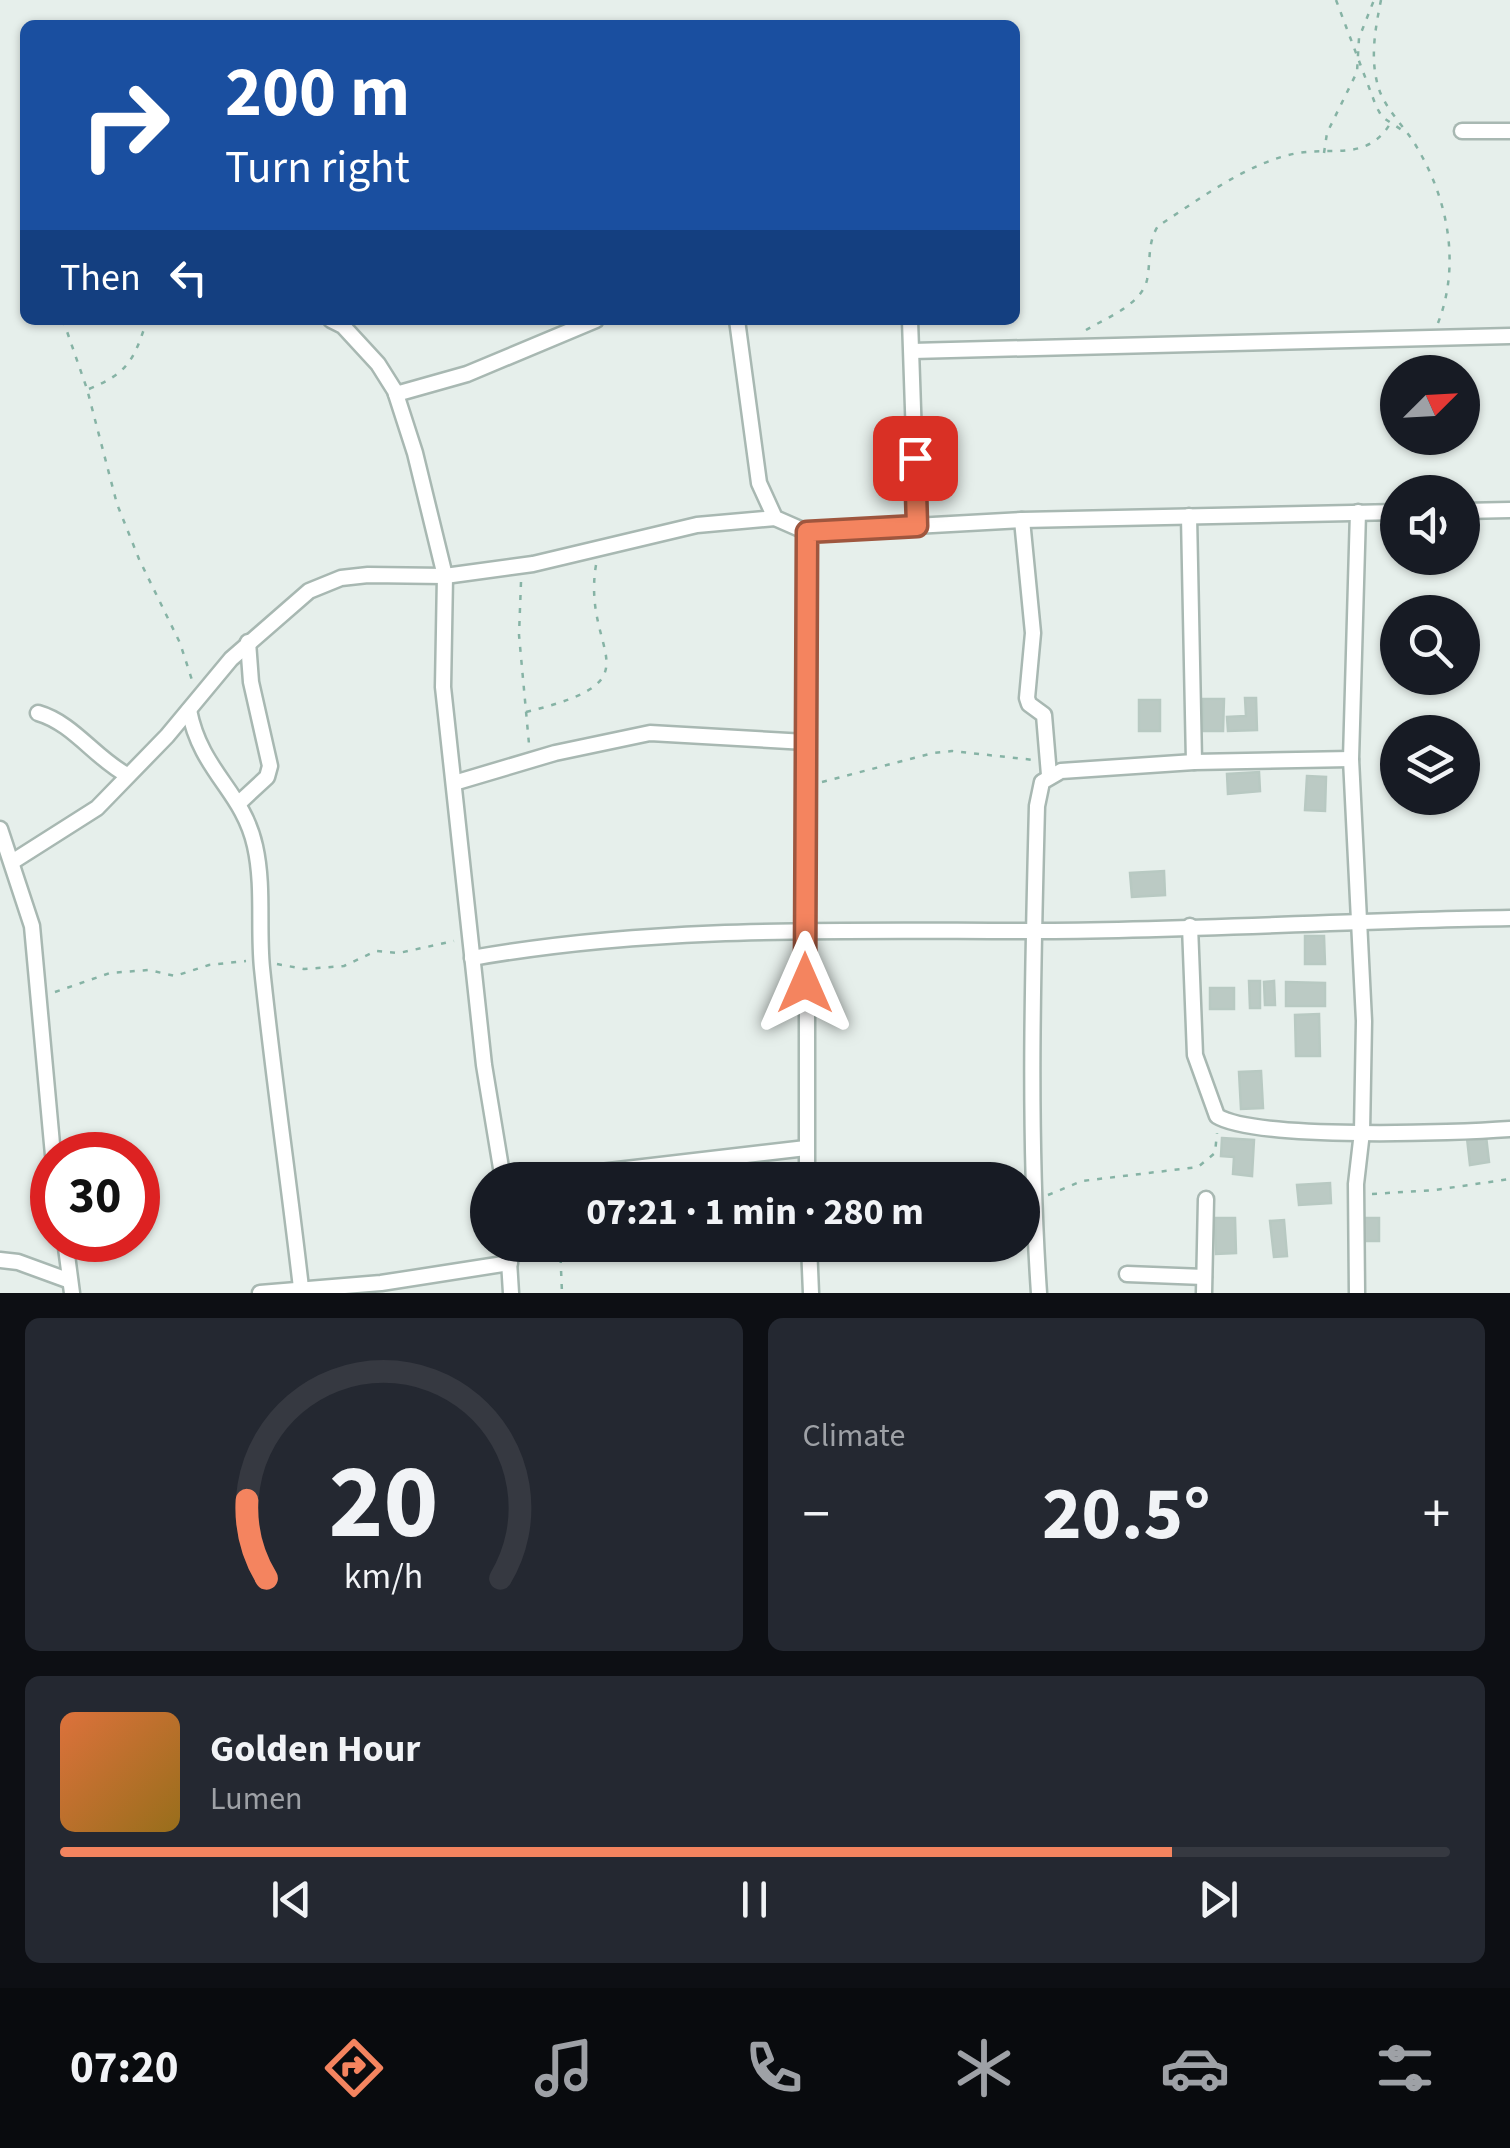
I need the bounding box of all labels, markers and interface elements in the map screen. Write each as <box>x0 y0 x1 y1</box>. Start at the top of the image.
text: 200 m <box>225 43 410 143</box>
icon: right <box>60 60 190 190</box>
text: Turn right <box>225 136 410 200</box>
icon: left <box>161 250 216 305</box>
text: Then <box>60 251 141 305</box>
north arrow <box>1380 355 1480 455</box>
map controls <box>1380 355 1480 815</box>
pin <box>873 416 958 501</box>
icon: arrive <box>888 431 943 486</box>
button: sound <box>1380 475 1480 575</box>
button: search <box>1380 595 1480 695</box>
button: layers <box>1380 715 1480 815</box>
position arrow <box>753 931 857 1035</box>
speed limit sign: 30 <box>30 1132 160 1262</box>
text: 07:21 · 1 min · 280 m <box>586 1185 924 1239</box>
text: Climate <box>803 1413 905 1459</box>
text: 20 <box>329 1430 439 1578</box>
text: 20.5° <box>1042 1461 1211 1568</box>
text: − <box>803 1476 830 1554</box>
text: + <box>1423 1476 1450 1554</box>
text: km/h <box>344 1551 423 1602</box>
text: Golden Hour <box>210 1722 420 1776</box>
text: Lumen <box>210 1776 303 1822</box>
icon: previous <box>264 1872 319 1927</box>
icon: pause <box>727 1872 782 1927</box>
icon: next <box>1191 1872 1246 1927</box>
icon: directions <box>319 2033 389 2103</box>
icon: music <box>529 2033 599 2103</box>
icon: phone <box>739 2033 809 2103</box>
icon: climate <box>949 2033 1019 2103</box>
icon: car <box>1160 2033 1230 2103</box>
icon: filters <box>1370 2033 1440 2103</box>
text: 07:20 <box>70 2036 179 2100</box>

